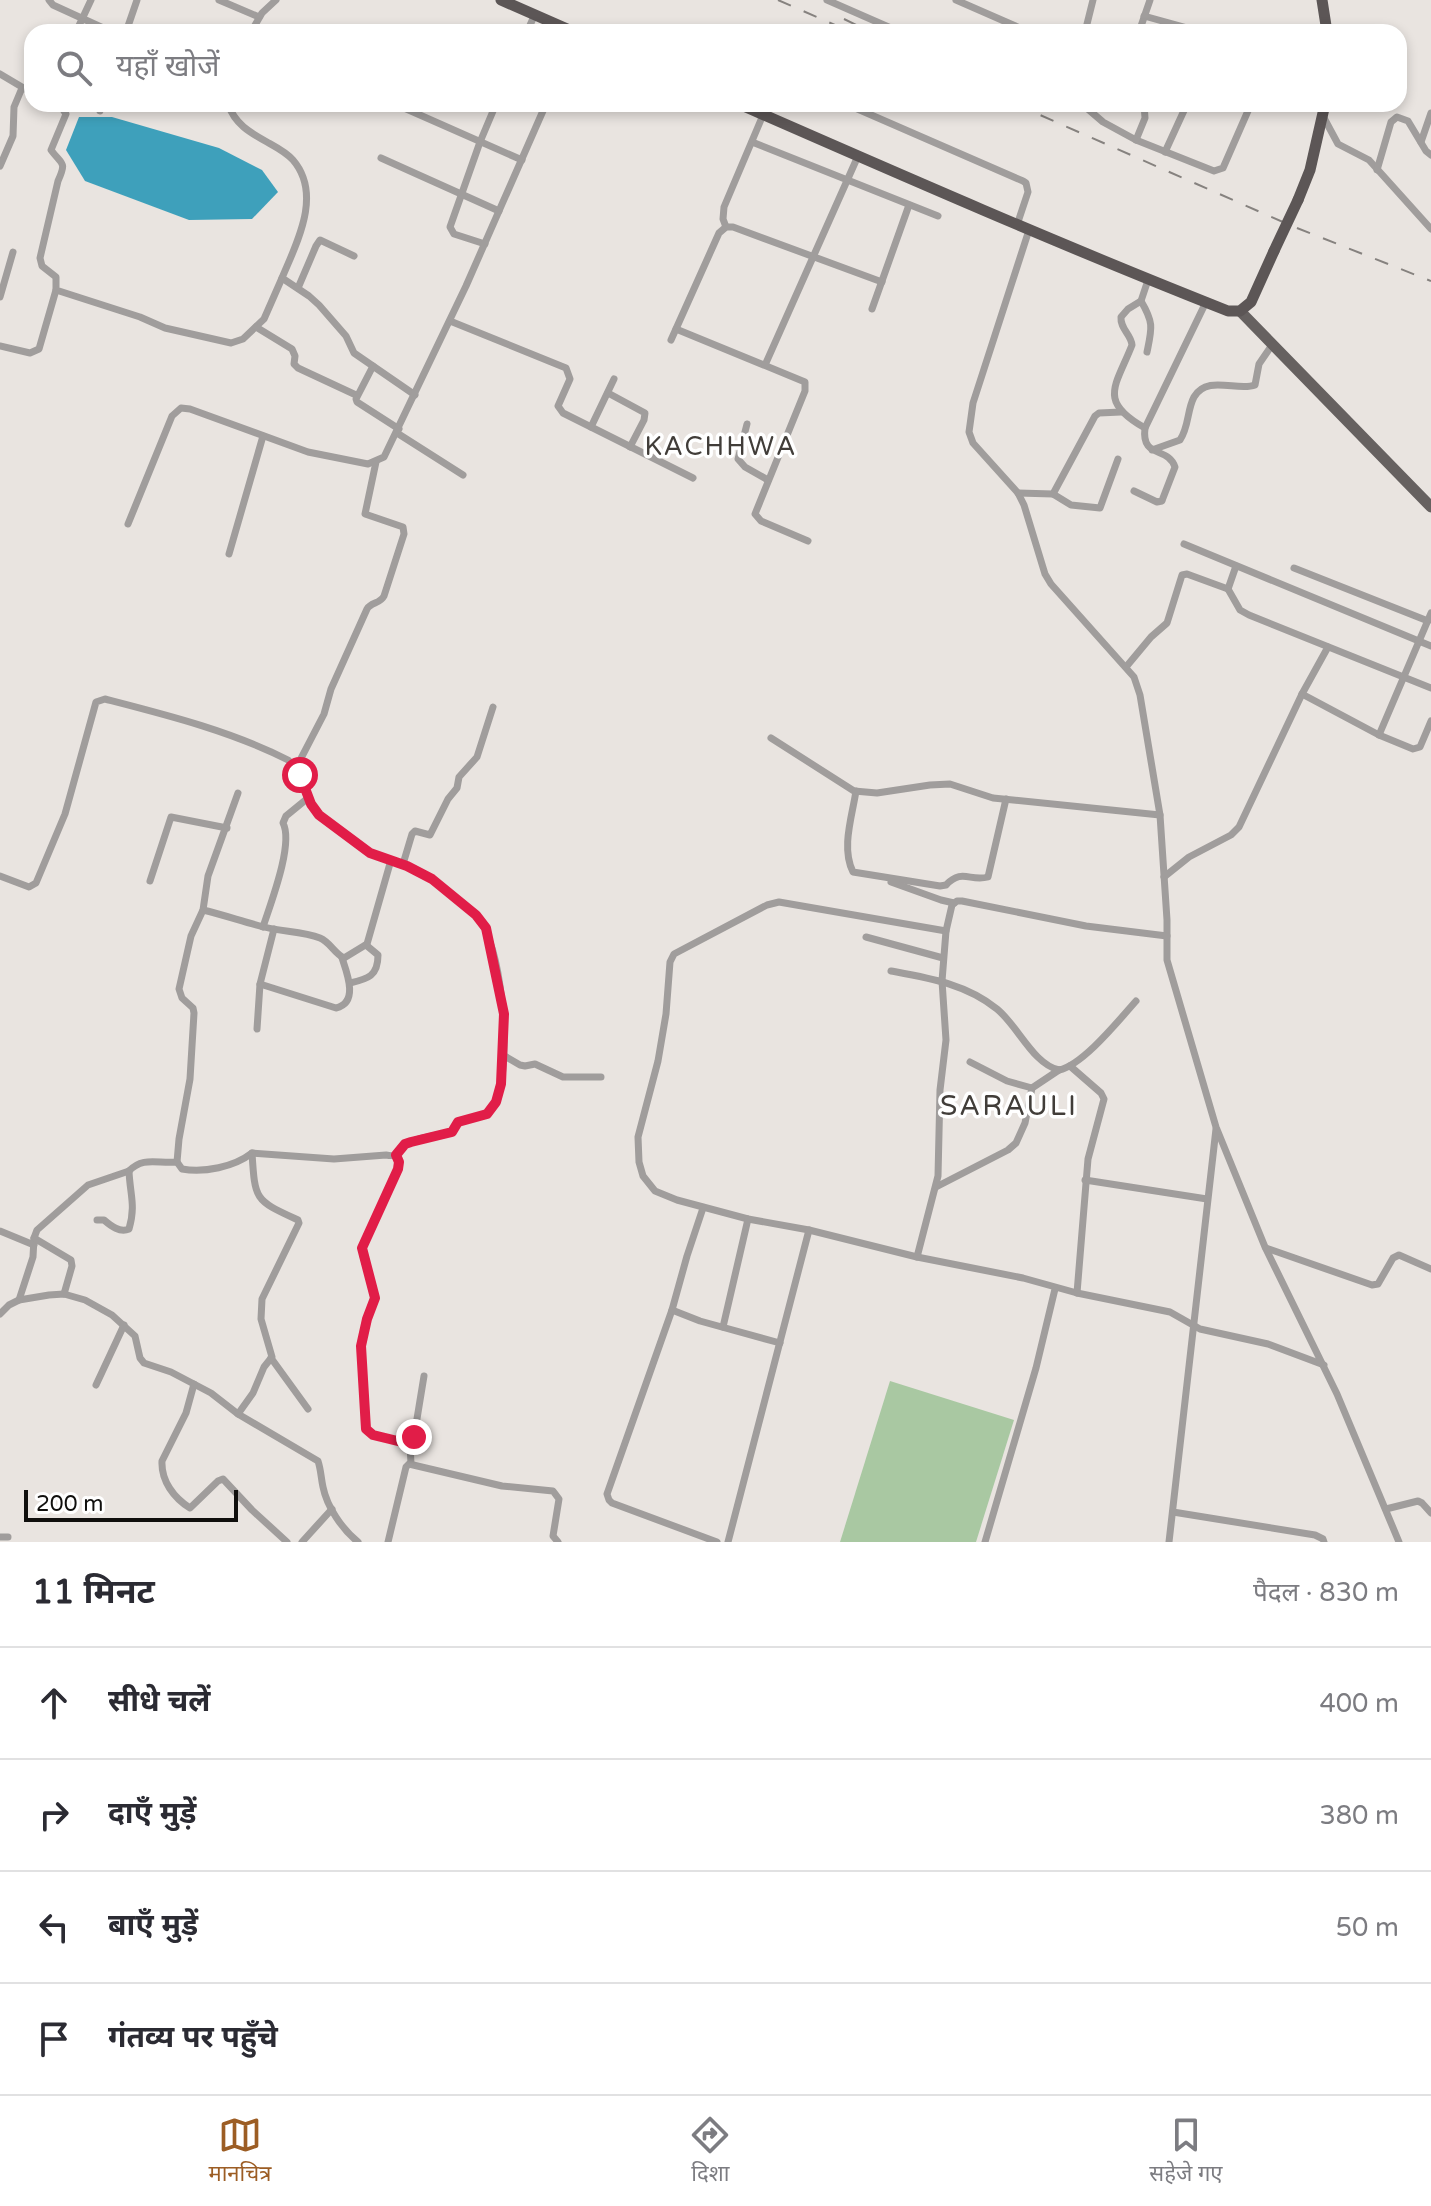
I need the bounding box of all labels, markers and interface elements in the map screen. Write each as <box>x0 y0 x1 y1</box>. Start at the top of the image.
search box <box>24 24 1407 112</box>
icon: search <box>52 46 96 90</box>
text: यहाँ खोजें <box>116 48 219 85</box>
district label: KACHHWA <box>645 431 797 462</box>
route start <box>282 757 318 793</box>
district label: SARAULI <box>940 1089 1078 1123</box>
route end <box>396 1419 432 1455</box>
scale bar <box>24 1486 238 1522</box>
text: 200 m <box>36 1491 103 1517</box>
text: 11 मिनट <box>32 1572 155 1613</box>
text: पैदल · 830 m <box>1253 1577 1399 1608</box>
icon: ahead <box>32 1681 76 1725</box>
text: सीधे चलें <box>108 1683 210 1720</box>
text: 400 m <box>1319 1688 1399 1719</box>
icon: right <box>32 1793 76 1837</box>
text: दाएँ मुड़ें <box>108 1795 196 1832</box>
text: 380 m <box>1319 1800 1399 1831</box>
icon: left <box>32 1905 76 1949</box>
text: बाएँ मुड़ें <box>108 1907 198 1944</box>
text: 50 m <box>1336 1912 1399 1943</box>
icon: arrive <box>32 2017 76 2061</box>
text: गंतव्य पर पहुँचे <box>108 2019 278 2056</box>
tab: मानचित्र <box>208 2113 271 2190</box>
tab: दिशा <box>688 2113 732 2190</box>
tab: सहेजे गए <box>1149 2113 1223 2190</box>

